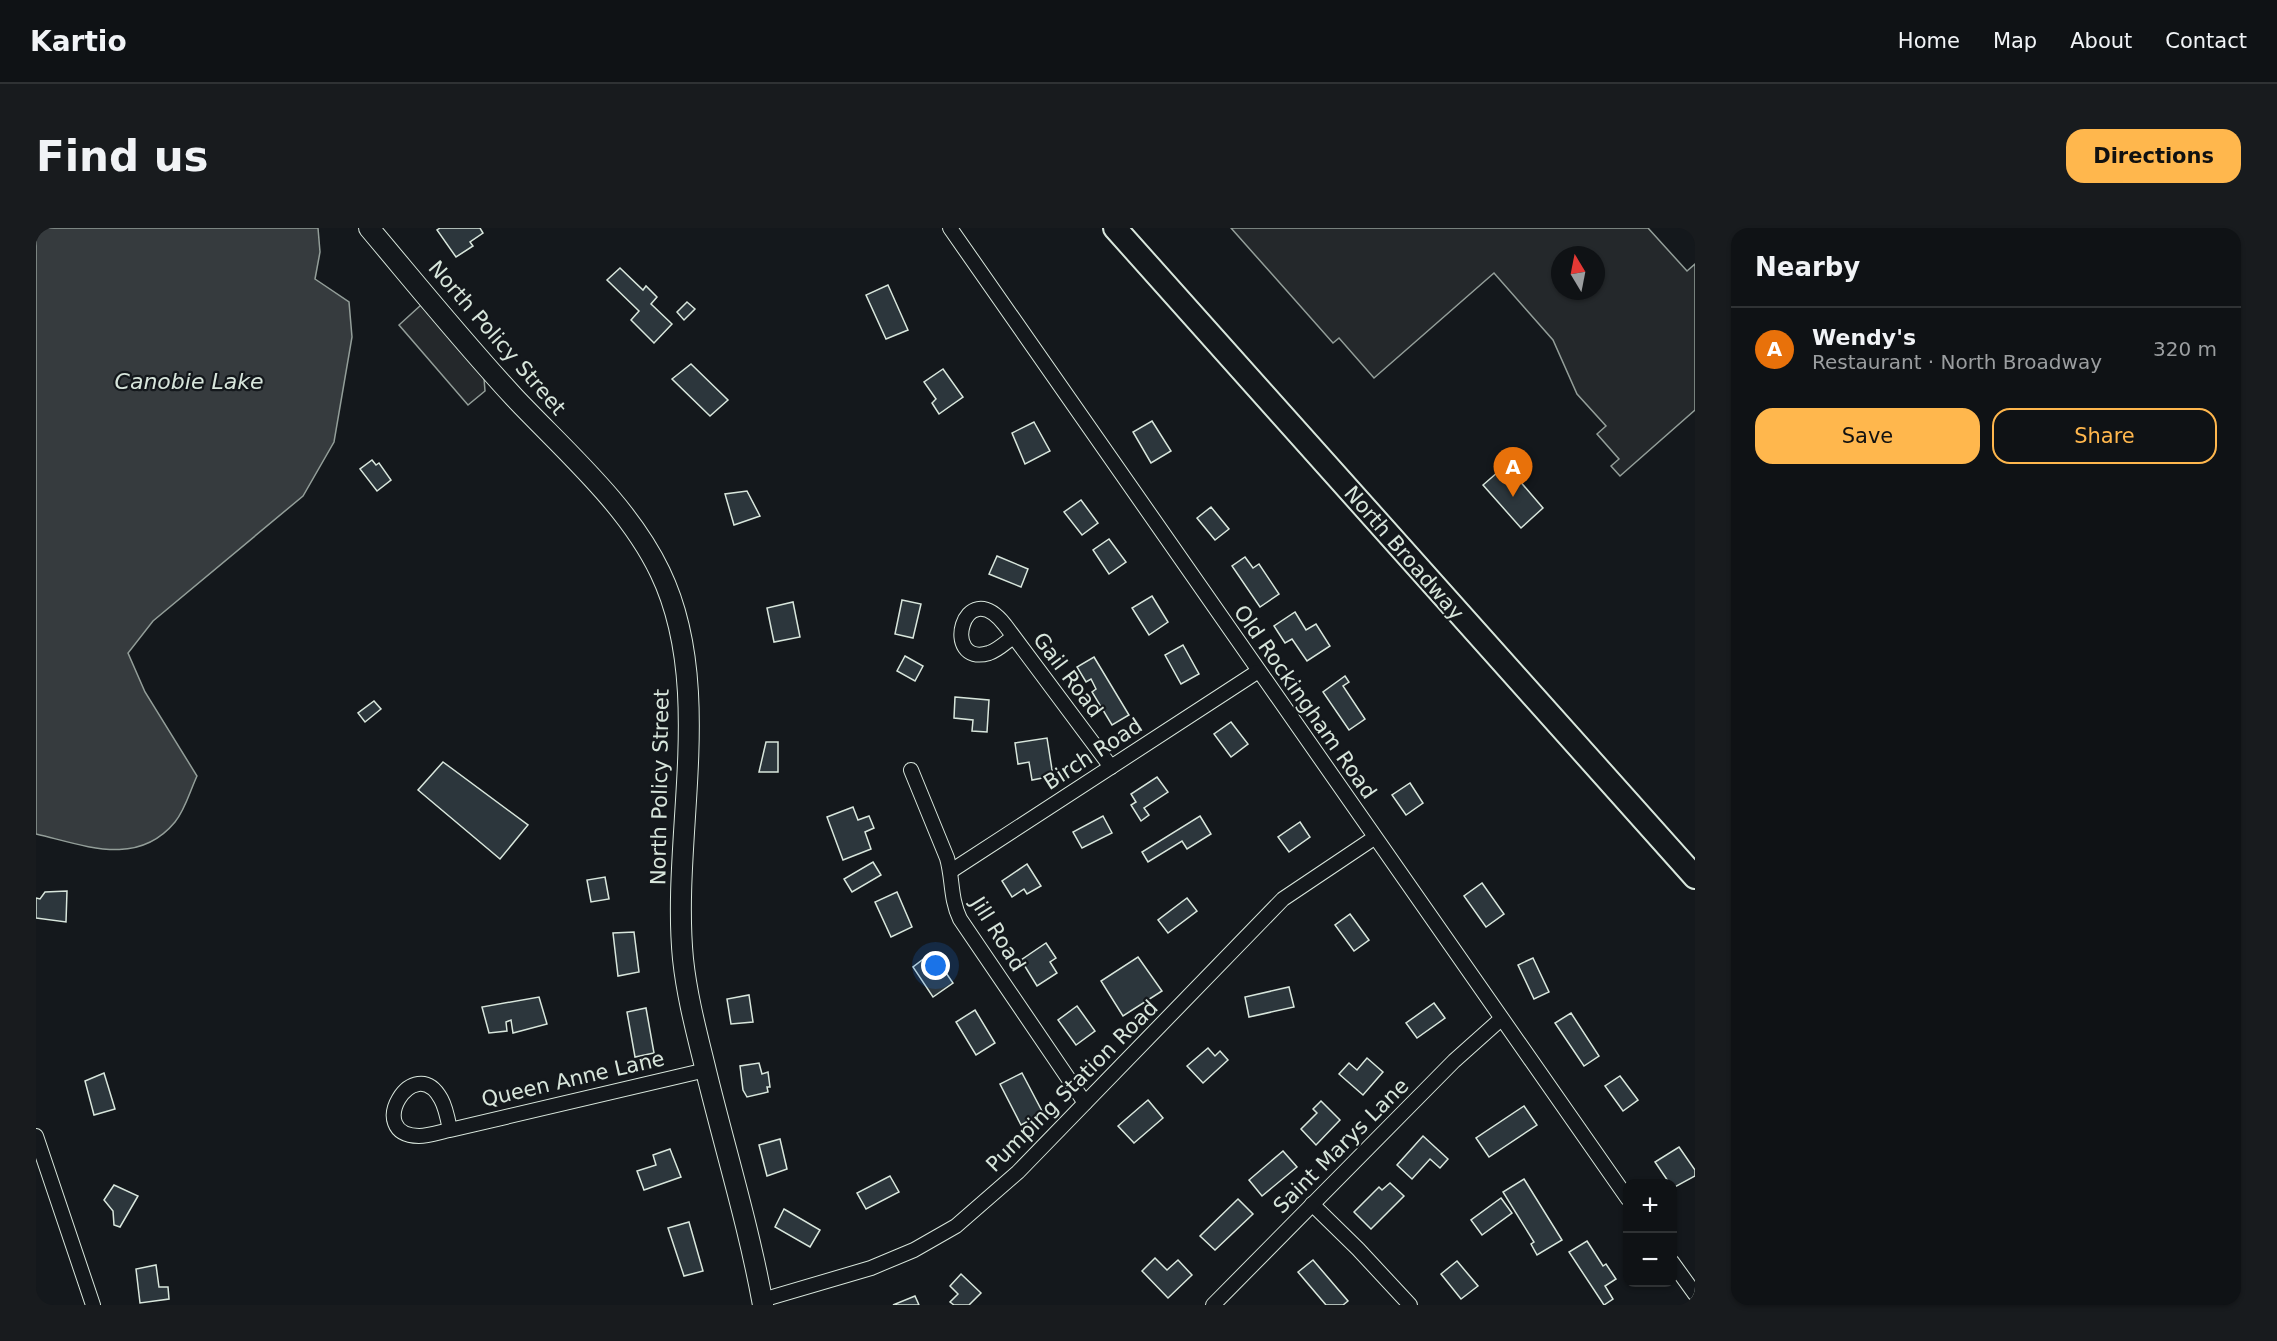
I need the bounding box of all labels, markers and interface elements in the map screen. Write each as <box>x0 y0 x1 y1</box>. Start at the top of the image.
text: Kartio <box>30 25 127 58</box>
text: Home <box>1898 29 1960 53</box>
text: Map <box>1993 29 2037 53</box>
text: About <box>2070 29 2132 53</box>
text: Contact <box>2165 29 2247 53</box>
button: Directions <box>2066 129 2241 183</box>
text: Find us <box>36 132 209 181</box>
north arrow <box>1551 246 1605 300</box>
text: Nearby <box>1755 252 1860 282</box>
street label: North Policy Street <box>424 256 570 420</box>
text: Wendy's <box>1812 325 1916 350</box>
text: A <box>1767 337 1782 361</box>
text: 320 m <box>2153 337 2217 361</box>
text: Restaurant · North Broadway <box>1812 350 2102 374</box>
water label: Canobie Lake <box>115 369 263 394</box>
button: Save <box>1755 408 1980 464</box>
button: Share <box>1992 408 2217 464</box>
pin: A <box>1494 448 1532 497</box>
street label: North Broadway <box>1339 481 1469 625</box>
street label: Old Rockingham Road <box>1229 600 1381 804</box>
street label: Gail Road <box>1028 628 1108 722</box>
street label: North Policy Street <box>646 689 674 885</box>
street label: Birch Road <box>1039 713 1147 795</box>
street label: Jill Road <box>965 891 1030 976</box>
your location <box>921 951 950 980</box>
street label: Pumping Station Road <box>981 995 1163 1177</box>
street label: Queen Anne Lane <box>479 1046 667 1112</box>
street label: Saint Marys Lane <box>1269 1074 1413 1218</box>
map controls <box>1623 1179 1677 1287</box>
button: + <box>1623 1179 1677 1233</box>
button: − <box>1623 1233 1677 1287</box>

